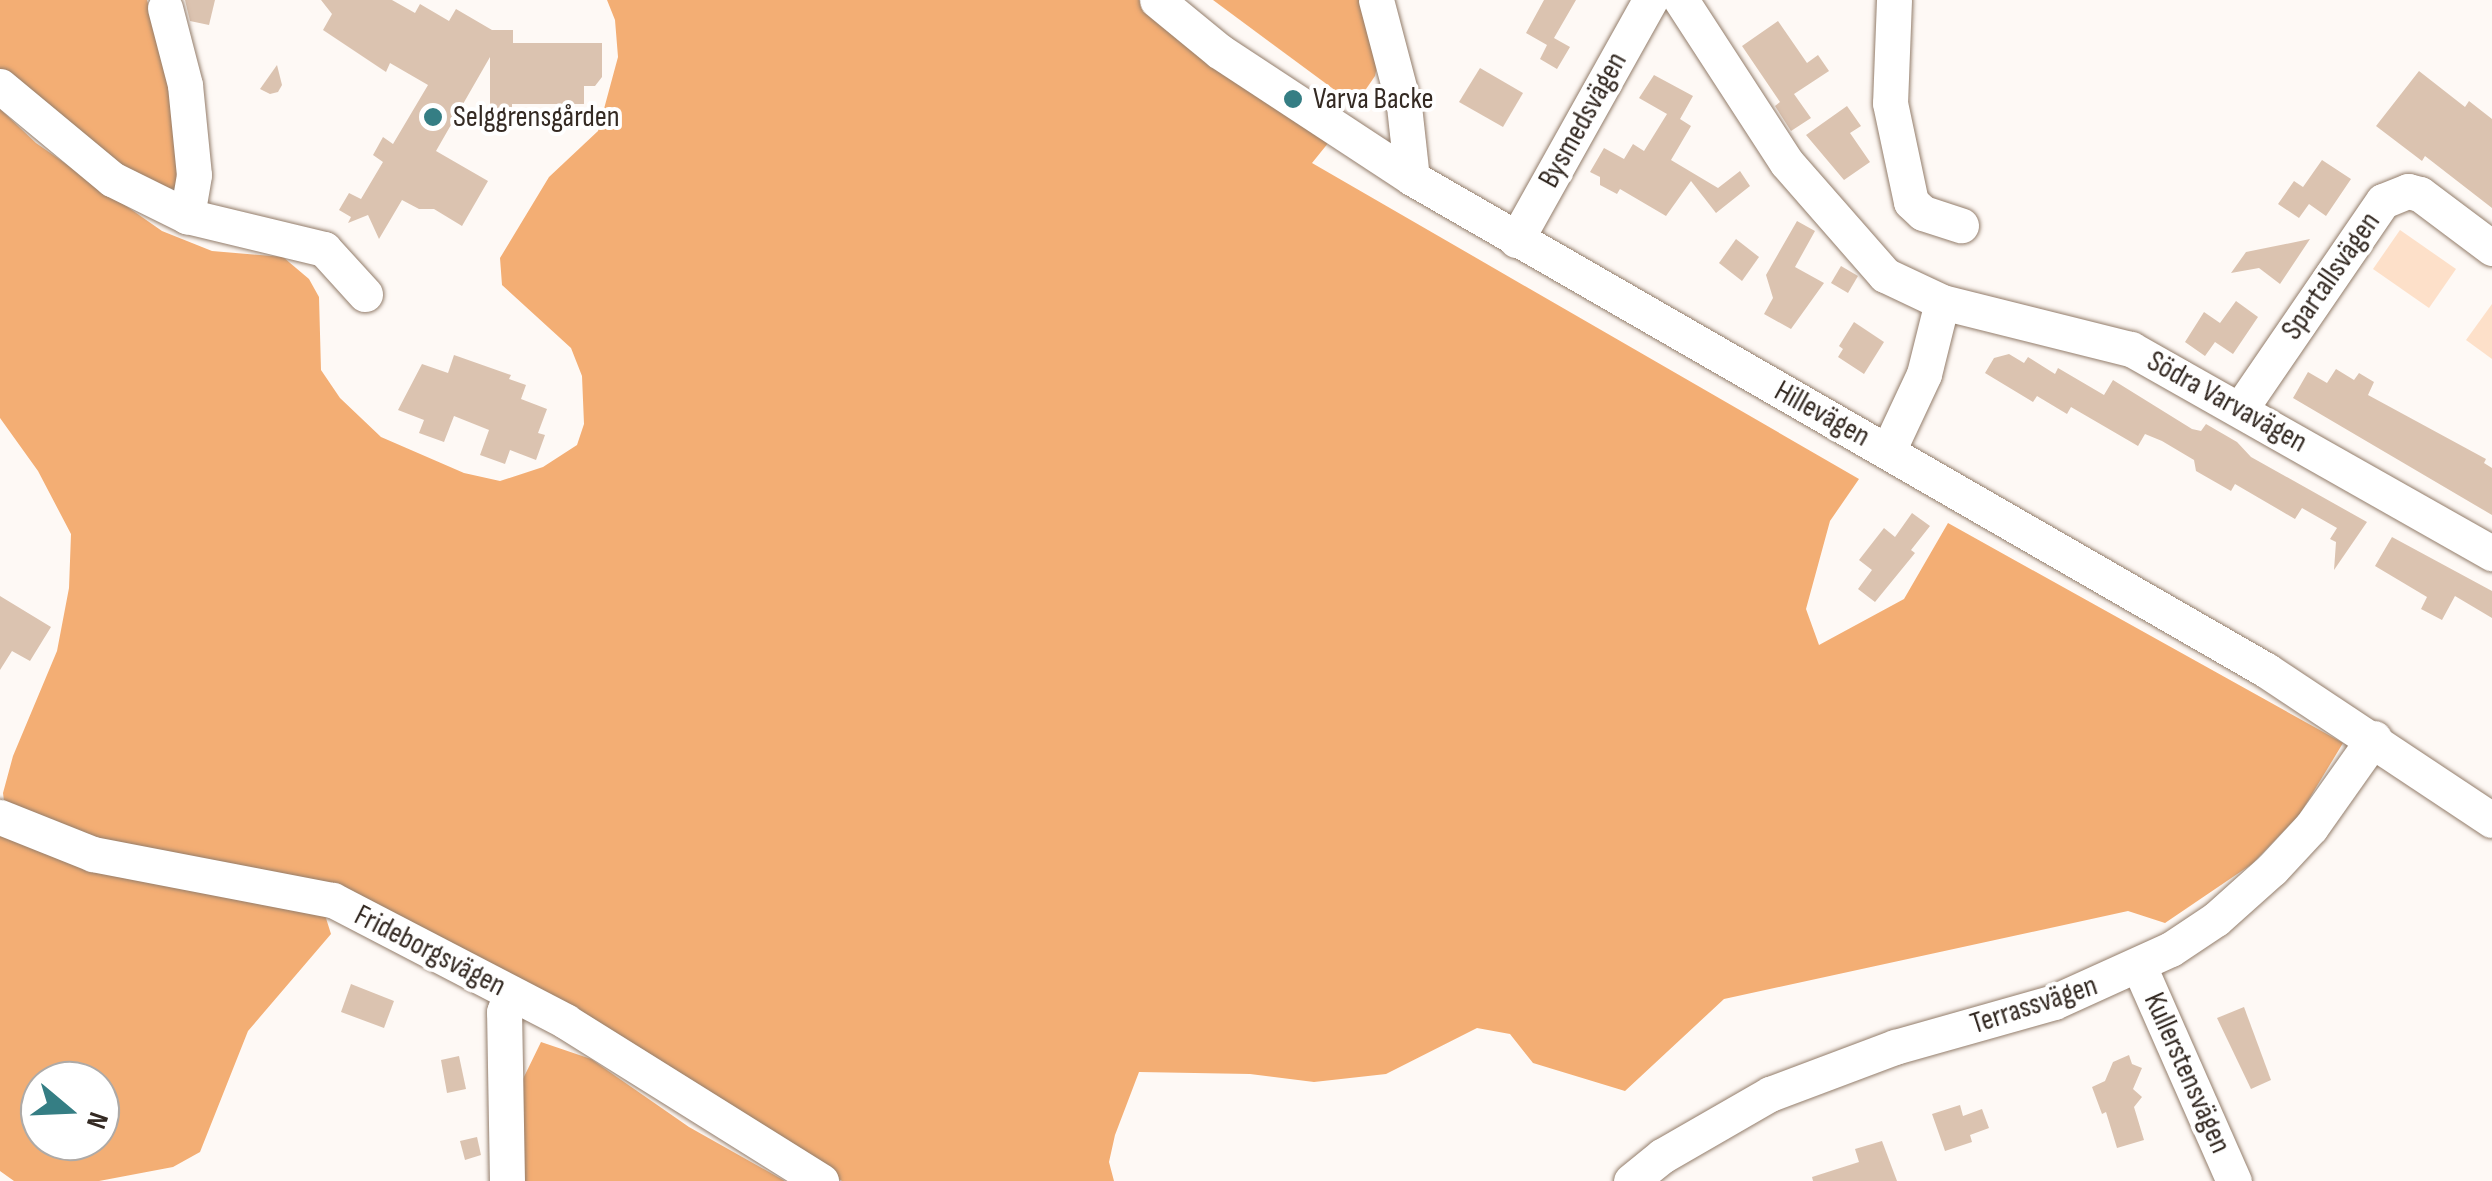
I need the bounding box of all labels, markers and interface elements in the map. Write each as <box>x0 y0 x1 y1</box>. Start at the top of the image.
street label: Bysmedsvägen <box>1531 46 1635 194</box>
place label: Varva Backe <box>1313 81 1433 117</box>
marker: Varva Backe <box>1282 88 1304 110</box>
place label: Selggrensgården <box>453 99 620 135</box>
marker: Selggrensgården <box>422 106 444 128</box>
street label: Spartallsvägen <box>2274 205 2388 347</box>
street label: Södra Varvavägen <box>2141 343 2313 461</box>
street label: Hillevägen <box>1768 373 1876 455</box>
street label: Frideborgsvägen <box>348 898 512 1004</box>
street label: Terrassvägen <box>1966 968 2102 1042</box>
street label: Kullerstensvägen <box>2136 987 2238 1159</box>
north arrow <box>20 1061 120 1161</box>
text: N <box>79 1108 115 1133</box>

